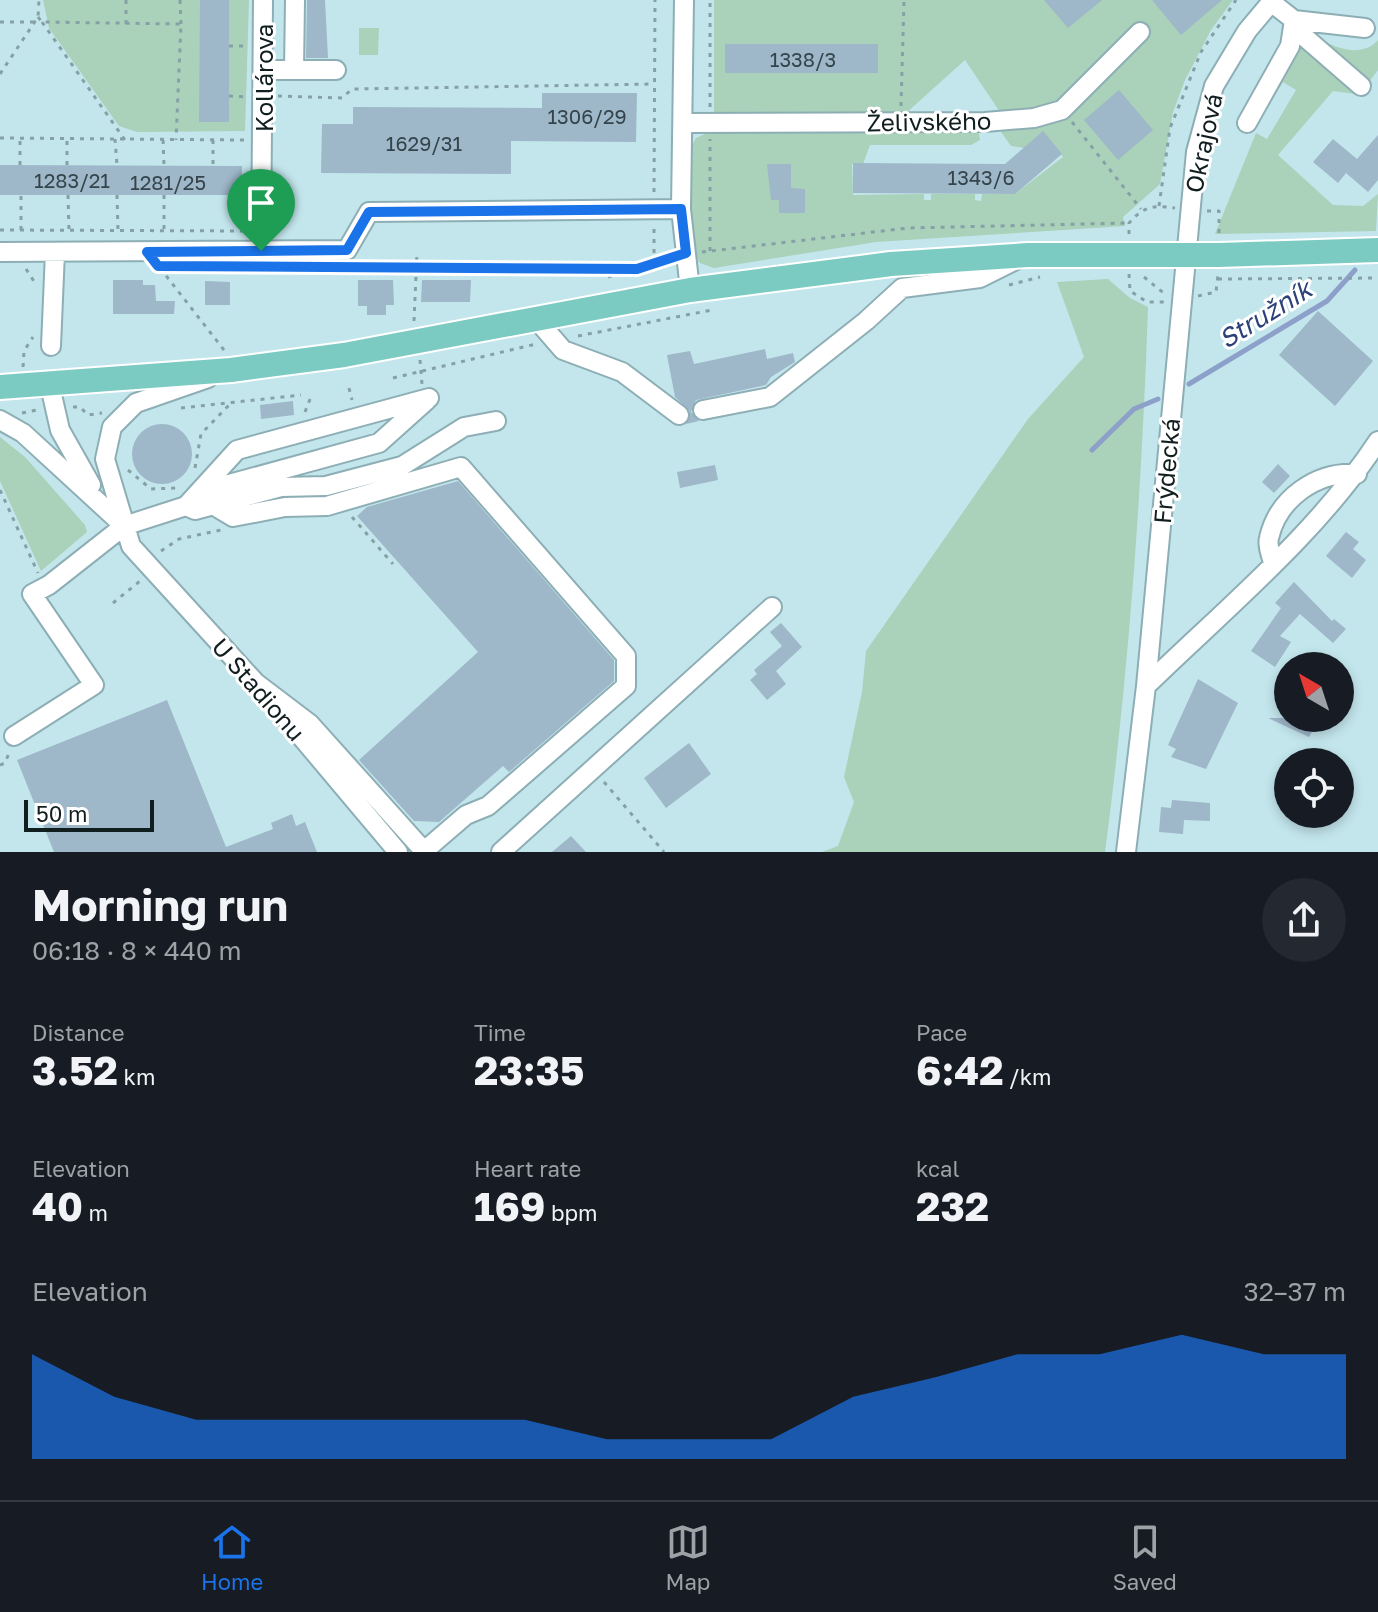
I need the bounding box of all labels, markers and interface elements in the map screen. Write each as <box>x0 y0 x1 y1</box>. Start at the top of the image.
street label: Kollárova <box>249 24 278 132</box>
house number: 1338/3 <box>770 47 836 71</box>
street label: Okrajová <box>1178 91 1228 195</box>
house number: 1306/29 <box>547 104 627 128</box>
street label: Želivského <box>867 105 991 137</box>
house number: 1629/31 <box>386 131 463 155</box>
house number: 1343/6 <box>948 165 1015 189</box>
house number: 1283/21 <box>34 168 110 192</box>
pin <box>227 169 295 251</box>
house number: 1281/25 <box>130 170 206 194</box>
icon: arrive <box>239 181 283 225</box>
water label: Stružník <box>1213 272 1319 355</box>
street label: Frýdecká <box>1147 417 1185 525</box>
street label: U Stadionu <box>207 632 311 746</box>
north arrow <box>1274 652 1354 732</box>
map controls <box>1274 652 1354 828</box>
button: locate <box>1274 748 1354 828</box>
scale bar <box>24 796 154 832</box>
text: 50 m <box>36 800 87 827</box>
text: Morning run <box>32 878 288 931</box>
button: share <box>1262 878 1346 962</box>
text: 06:18 · 8 × 440 m <box>32 935 241 966</box>
text: Distance <box>32 1019 124 1046</box>
text: Time <box>474 1019 526 1046</box>
text: Pace <box>916 1019 967 1046</box>
text: 3.52 <box>32 1046 118 1094</box>
text: 23:35 <box>474 1046 584 1094</box>
text: 6:42 <box>916 1046 1004 1094</box>
text: km <box>118 1063 155 1090</box>
text: /km <box>1004 1063 1052 1090</box>
text: Elevation <box>32 1155 130 1182</box>
text: Heart rate <box>474 1155 581 1182</box>
text: kcal <box>916 1155 959 1182</box>
text: 40 <box>32 1182 83 1230</box>
text: 169 <box>474 1182 545 1230</box>
text: 232 <box>916 1182 989 1230</box>
text: m <box>83 1199 108 1226</box>
text: bpm <box>545 1199 597 1226</box>
text: Elevation <box>32 1276 148 1307</box>
text: 32–37 m <box>1243 1276 1346 1307</box>
tab: Home <box>201 1520 263 1595</box>
tab: Map <box>666 1520 710 1595</box>
tab: Saved <box>1113 1520 1177 1595</box>

